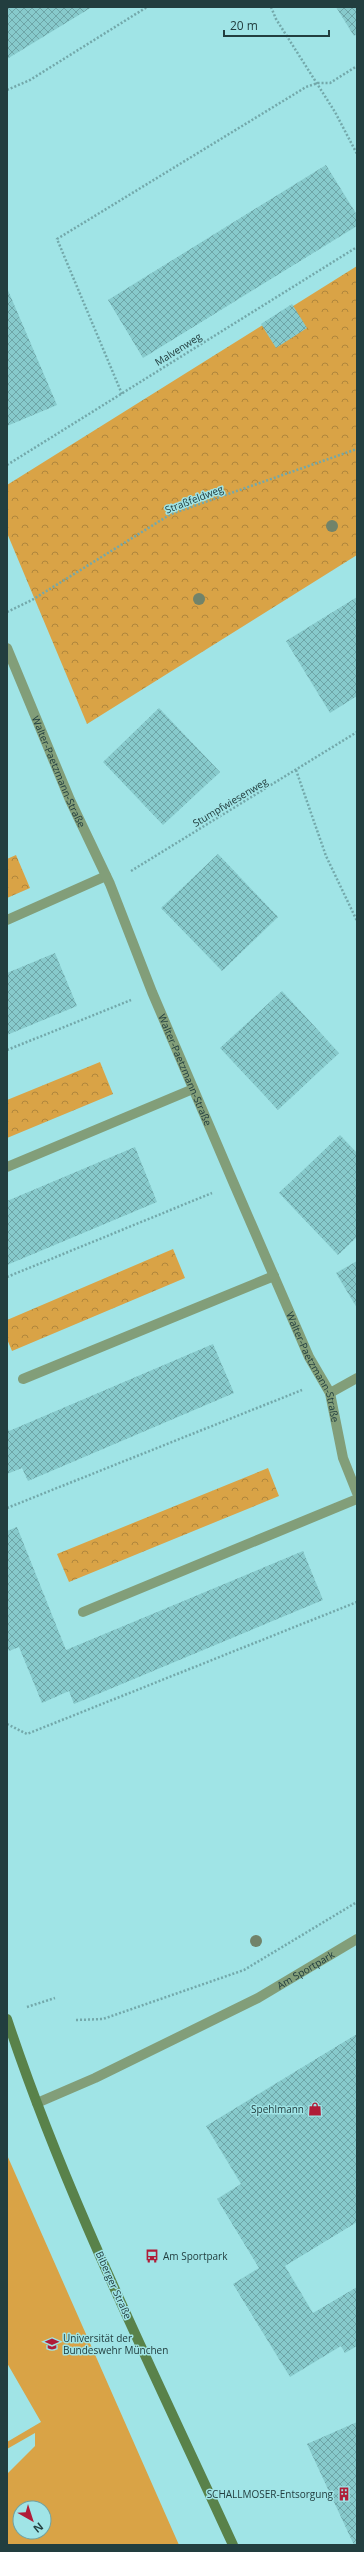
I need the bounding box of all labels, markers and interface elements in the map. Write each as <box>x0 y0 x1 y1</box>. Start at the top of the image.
scale bar <box>224 12 329 38</box>
text: 20 m <box>230 17 258 34</box>
street label: Malvenweg <box>152 329 204 369</box>
street label: Straßfeldweg <box>163 481 226 517</box>
street label: Walter-Paetzmann-Straße <box>29 714 89 830</box>
street label: Stumpfwiesenweg <box>190 774 271 830</box>
street label: Walter-Paetzmann-Straße <box>155 1012 215 1128</box>
street label: Walter-Paetzmann-Straße <box>283 1309 343 1424</box>
street label: Am Sportpark <box>274 1947 337 1992</box>
shop icon: Spehlmann <box>307 2101 323 2117</box>
place label: Spehlmann <box>251 2102 304 2116</box>
bus stop icon: Am Sportpark <box>144 2248 160 2264</box>
street label: Biberger Straße <box>93 2249 135 2322</box>
place label: Am Sportpark <box>163 2249 228 2263</box>
place label: Universität der Bundeswehr München <box>63 2331 168 2357</box>
school or university icon: Universität der Bundeswehr München <box>44 2336 60 2352</box>
building icon: SCHALLMOSER-Entsorgung <box>336 2486 352 2502</box>
place label: SCHALLMOSER-Entsorgung <box>207 2487 334 2501</box>
north arrow <box>12 2500 52 2540</box>
text: N <box>30 2520 47 2537</box>

